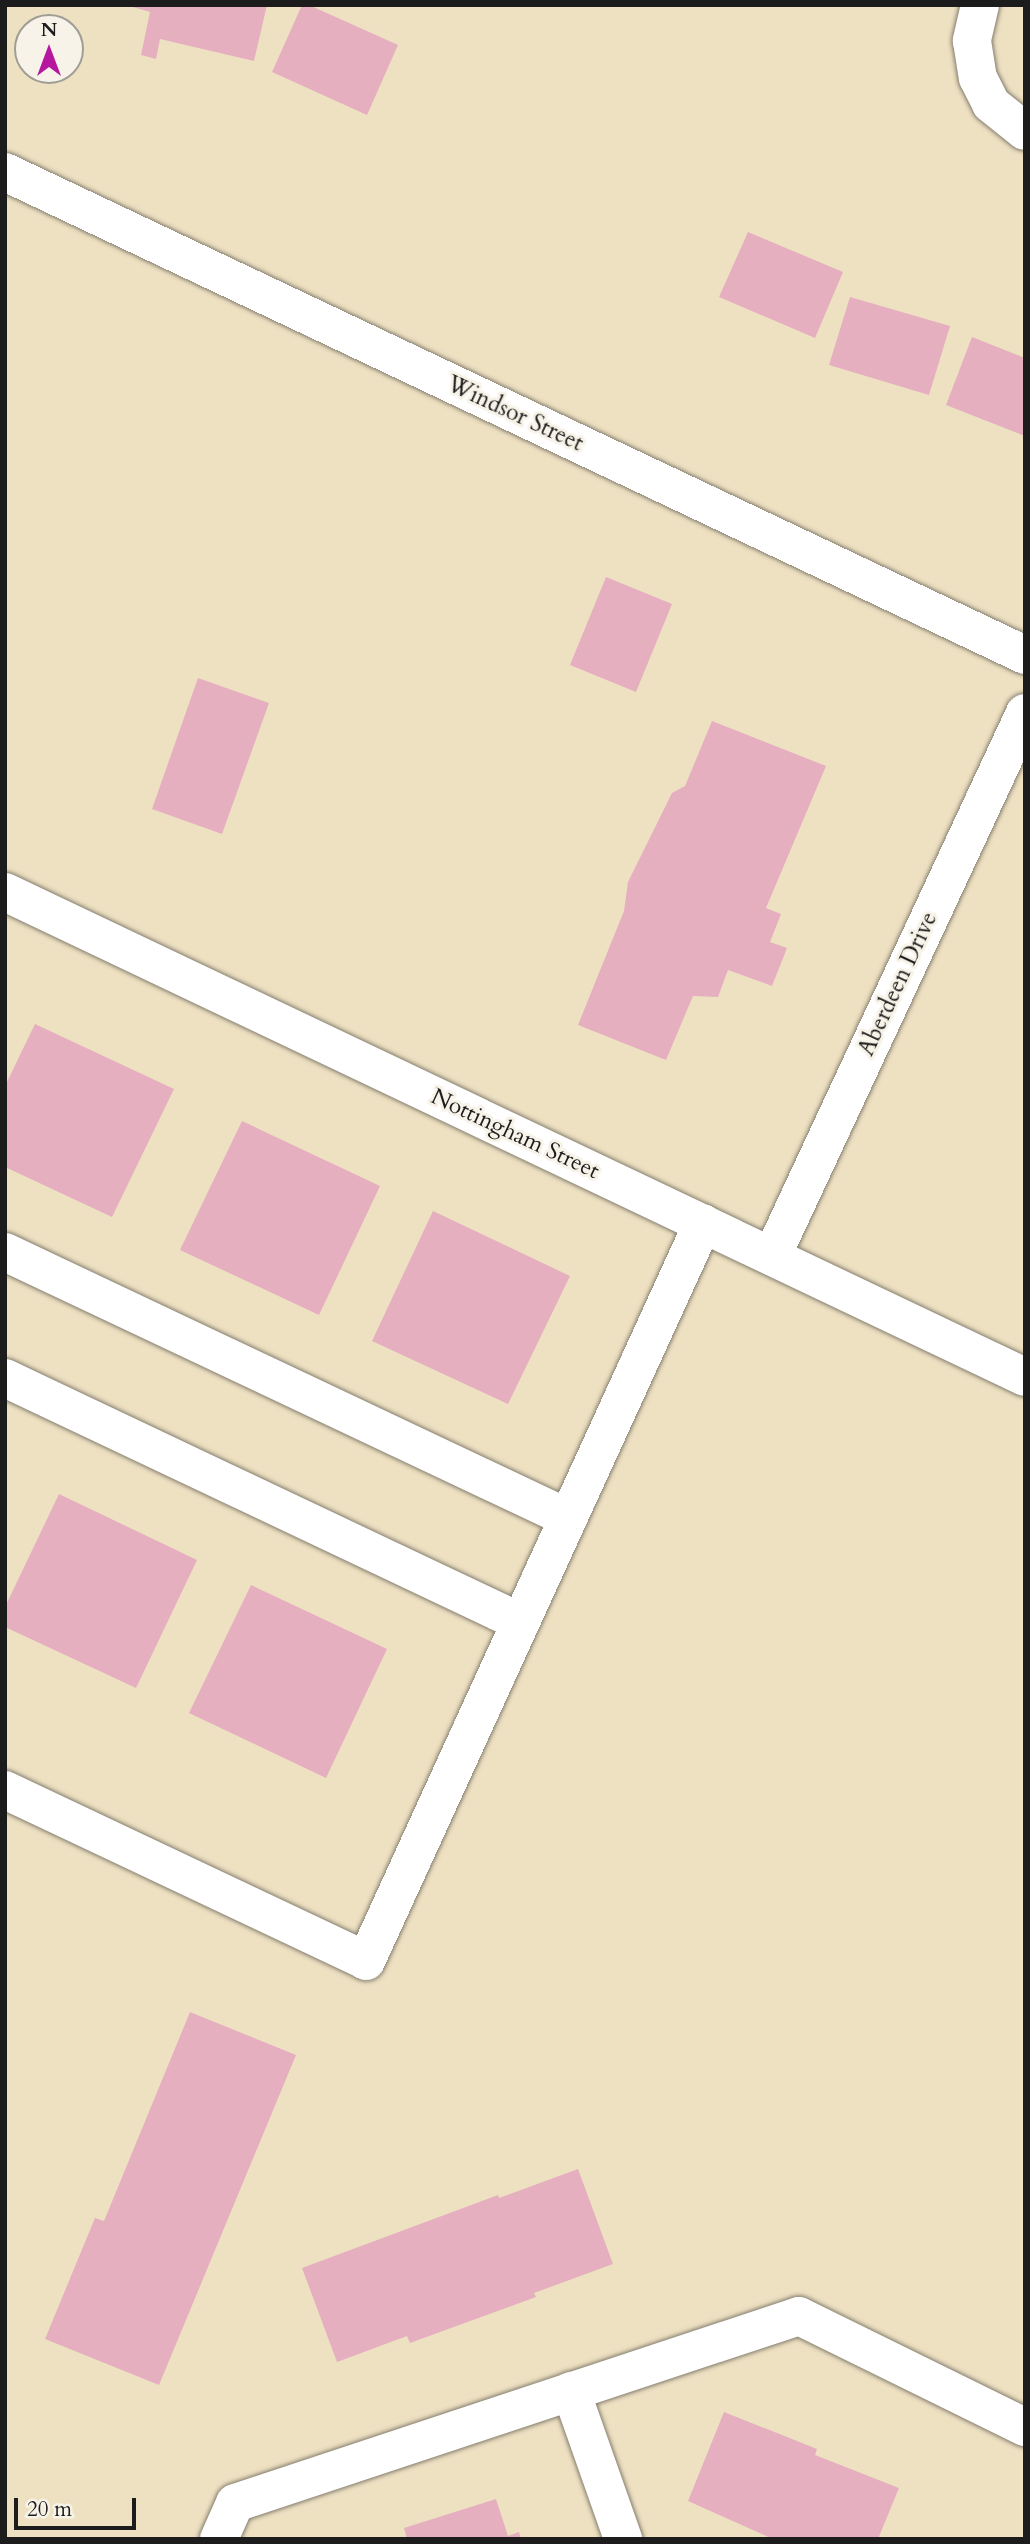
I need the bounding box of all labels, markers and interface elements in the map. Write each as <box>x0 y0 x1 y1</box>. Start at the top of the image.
north arrow <box>14 14 84 84</box>
text: N <box>41 17 57 43</box>
street label: Windsor Street <box>442 370 588 458</box>
street label: Aberdeen Drive <box>853 908 943 1060</box>
street label: Nottingham Street <box>426 1083 604 1185</box>
scale bar <box>18 2484 140 2528</box>
text: 20 m <box>27 2495 72 2524</box>

